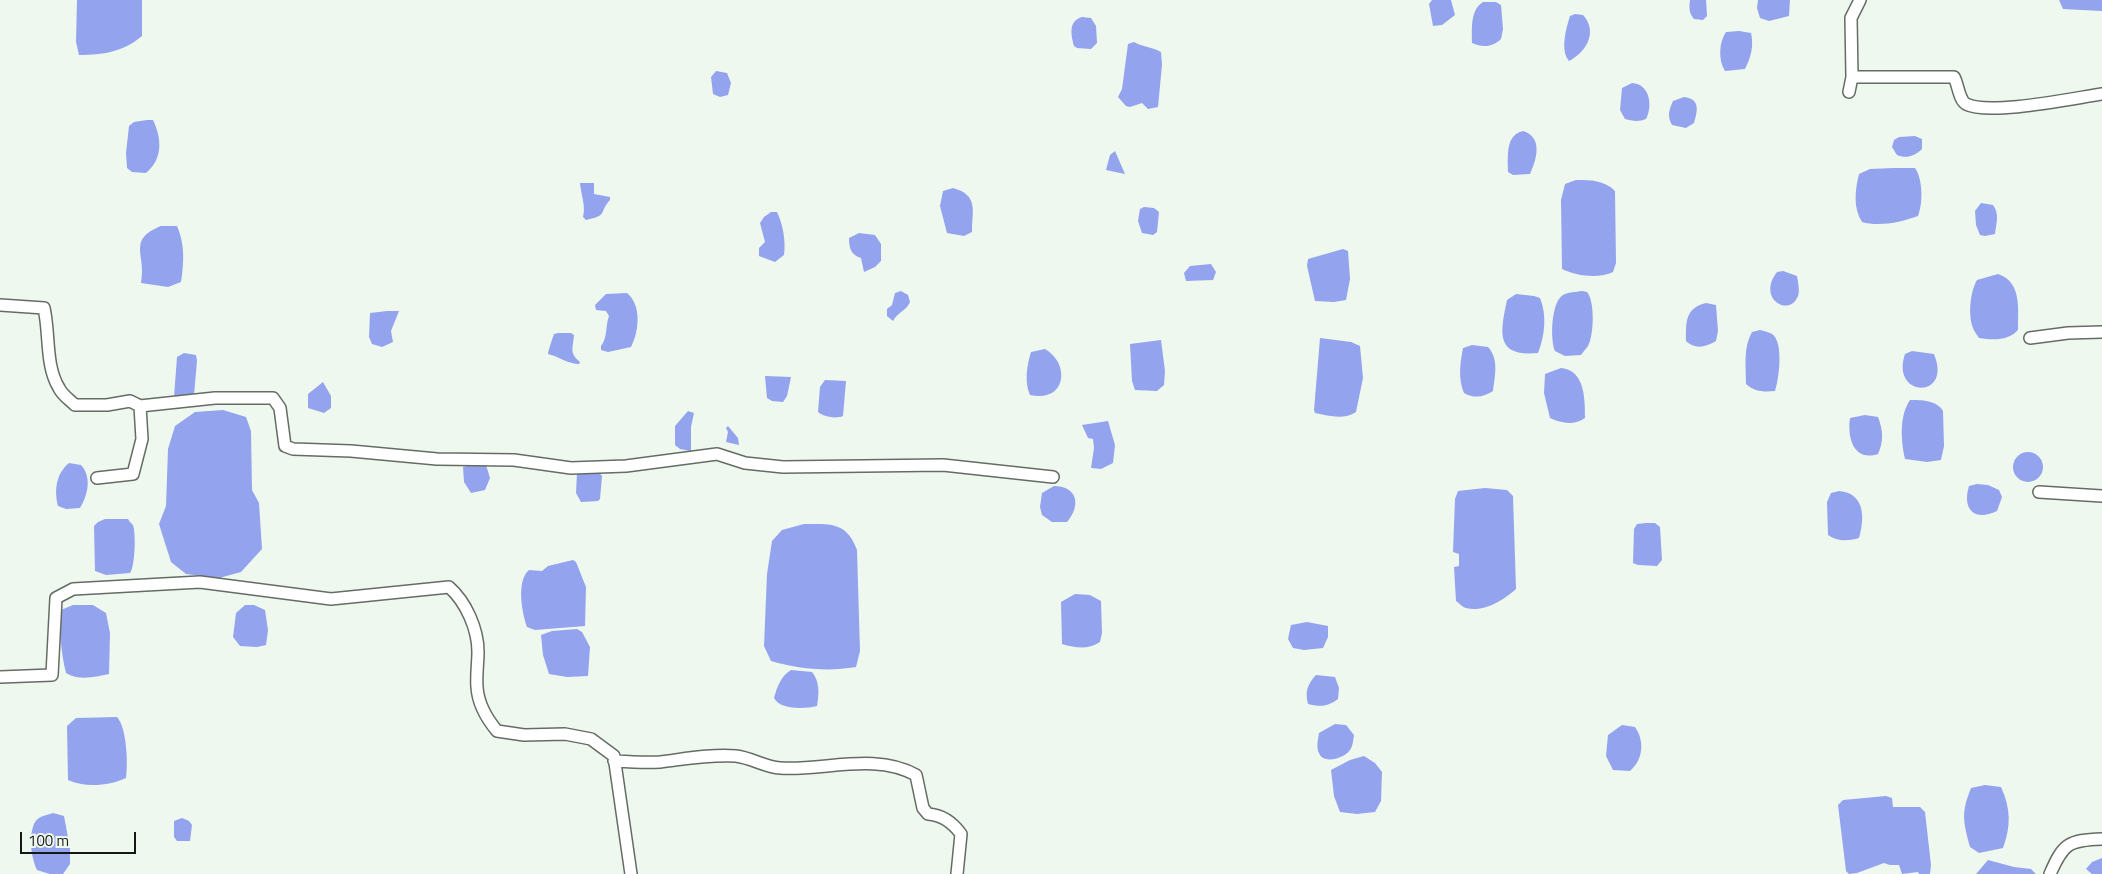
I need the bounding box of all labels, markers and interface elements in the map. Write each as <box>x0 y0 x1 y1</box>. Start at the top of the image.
scale bar <box>22 822 139 854</box>
text: 100 m <box>28 829 69 852</box>

